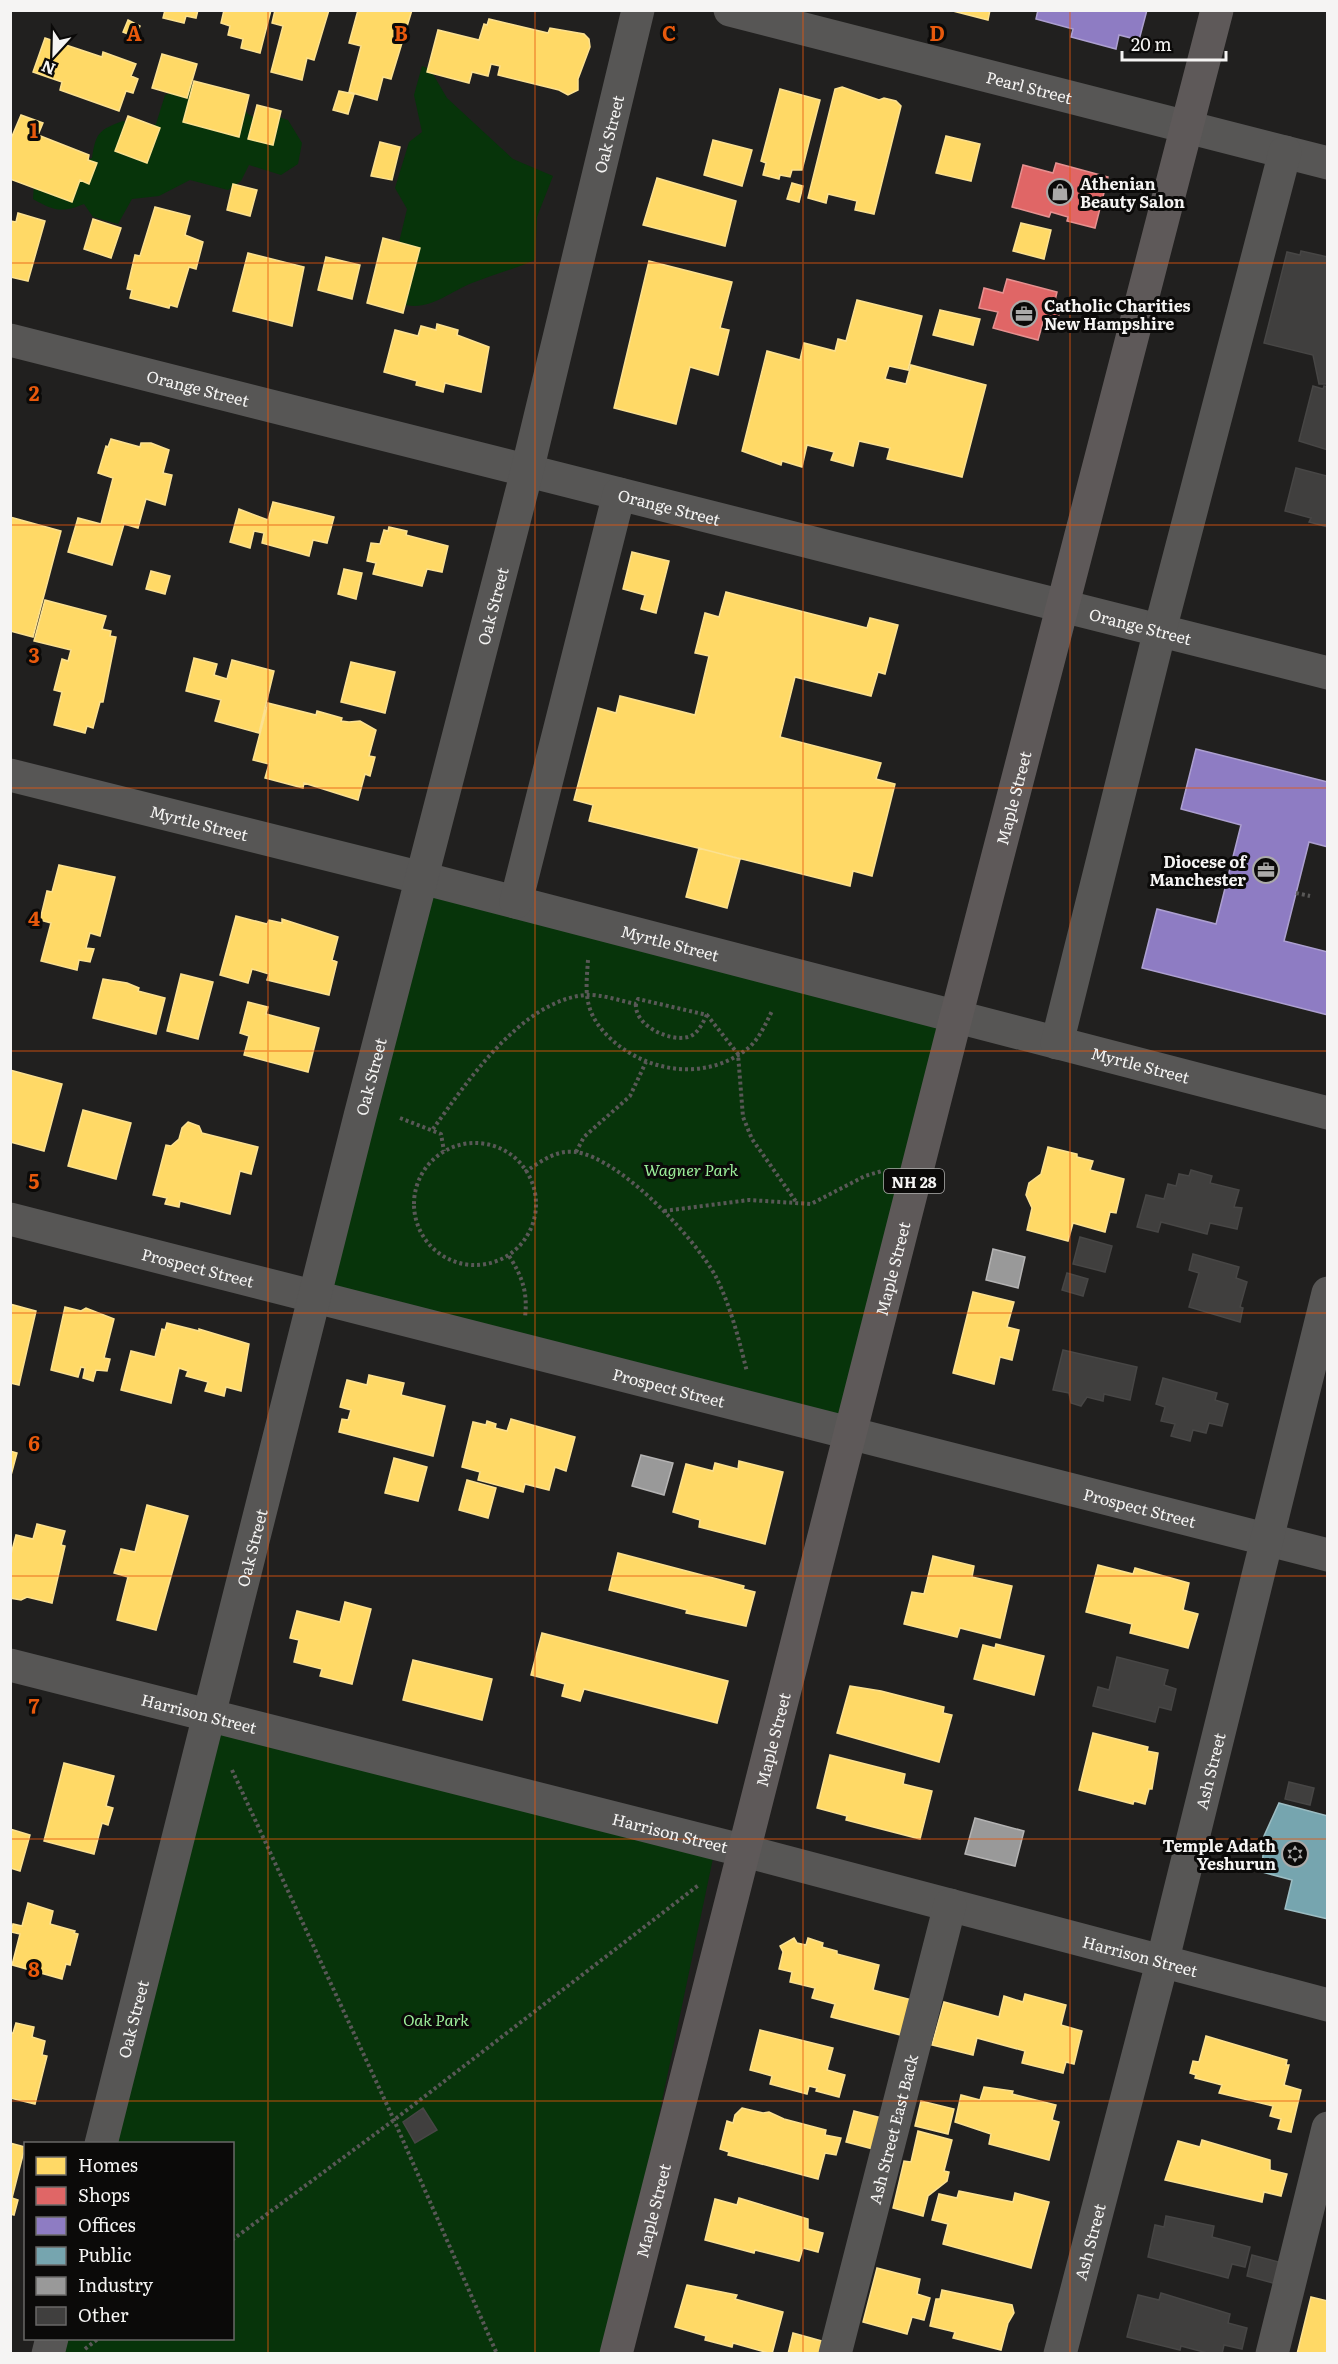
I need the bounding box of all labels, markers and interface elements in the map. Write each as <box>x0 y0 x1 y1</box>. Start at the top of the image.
text: A <box>126 17 142 47</box>
text: B <box>394 17 408 47</box>
text: C <box>662 17 676 47</box>
text: D <box>929 17 945 47</box>
north arrow <box>24 24 84 84</box>
scale bar <box>1122 24 1226 62</box>
text: 20 m <box>1131 30 1172 57</box>
text: N <box>37 55 59 82</box>
street label: Pearl Street <box>984 64 1076 109</box>
street label: Oak Street <box>587 92 629 176</box>
text: 1 <box>30 114 38 144</box>
place label: Athenian Beauty Salon <box>1080 171 1185 213</box>
shop icon: Athenian Beauty Salon <box>1045 177 1075 207</box>
place label: Catholic Charities New Hampshire <box>1044 293 1191 335</box>
office icon: Catholic Charities New Hampshire <box>1009 299 1039 329</box>
street label: Orange Street <box>144 363 252 412</box>
text: 2 <box>29 377 40 407</box>
street label: Orange Street <box>616 482 724 531</box>
street label: Oak Street <box>470 564 514 647</box>
street label: Orange Street <box>1087 601 1195 650</box>
text: 3 <box>28 639 40 669</box>
street label: Maple Street <box>989 748 1037 847</box>
street label: Myrtle Street <box>147 798 251 846</box>
place label: Diocese of Manchester <box>1149 849 1248 891</box>
office icon: Diocese of Manchester <box>1251 855 1281 885</box>
text: 4 <box>28 902 40 932</box>
street label: Myrtle Street <box>618 918 722 967</box>
street label: Oak Street <box>349 1034 392 1118</box>
street label: Myrtle Street <box>1089 1040 1193 1089</box>
park label: Wagner Park <box>644 1157 738 1181</box>
text: 5 <box>29 1165 40 1195</box>
road number: NH 28 <box>884 1169 944 1193</box>
street label: Maple Street <box>869 1218 916 1318</box>
street label: Prospect Street <box>139 1241 257 1293</box>
street label: Prospect Street <box>610 1361 728 1413</box>
text: 6 <box>28 1427 40 1457</box>
street label: Prospect Street <box>1081 1481 1199 1533</box>
street label: Oak Street <box>230 1506 273 1589</box>
street label: Harrison Street <box>139 1687 260 1739</box>
street label: Maple Street <box>749 1689 796 1789</box>
text: 7 <box>29 1690 40 1720</box>
street label: Ash Street <box>1188 1729 1231 1812</box>
street label: Harrison Street <box>610 1806 731 1858</box>
place label: Temple Adath Yeshurun <box>1162 1833 1276 1875</box>
synagogue icon: Temple Adath Yeshurun <box>1280 1839 1310 1869</box>
street label: Harrison Street <box>1080 1929 1201 1982</box>
text: 8 <box>28 1953 40 1983</box>
street label: Oak Street <box>111 1977 154 2060</box>
park label: Oak Park <box>403 2007 469 2031</box>
street label: Ash Street East Back <box>862 2051 923 2207</box>
legend <box>24 2142 234 2340</box>
text: Homes <box>78 2151 138 2178</box>
street label: Maple Street <box>629 2160 676 2260</box>
text: Shops <box>78 2181 130 2208</box>
street label: Ash Street <box>1068 2200 1111 2283</box>
text: Offices <box>78 2211 136 2238</box>
text: Public <box>78 2241 132 2268</box>
text: Industry <box>78 2271 154 2298</box>
text: Other <box>78 2301 129 2328</box>

